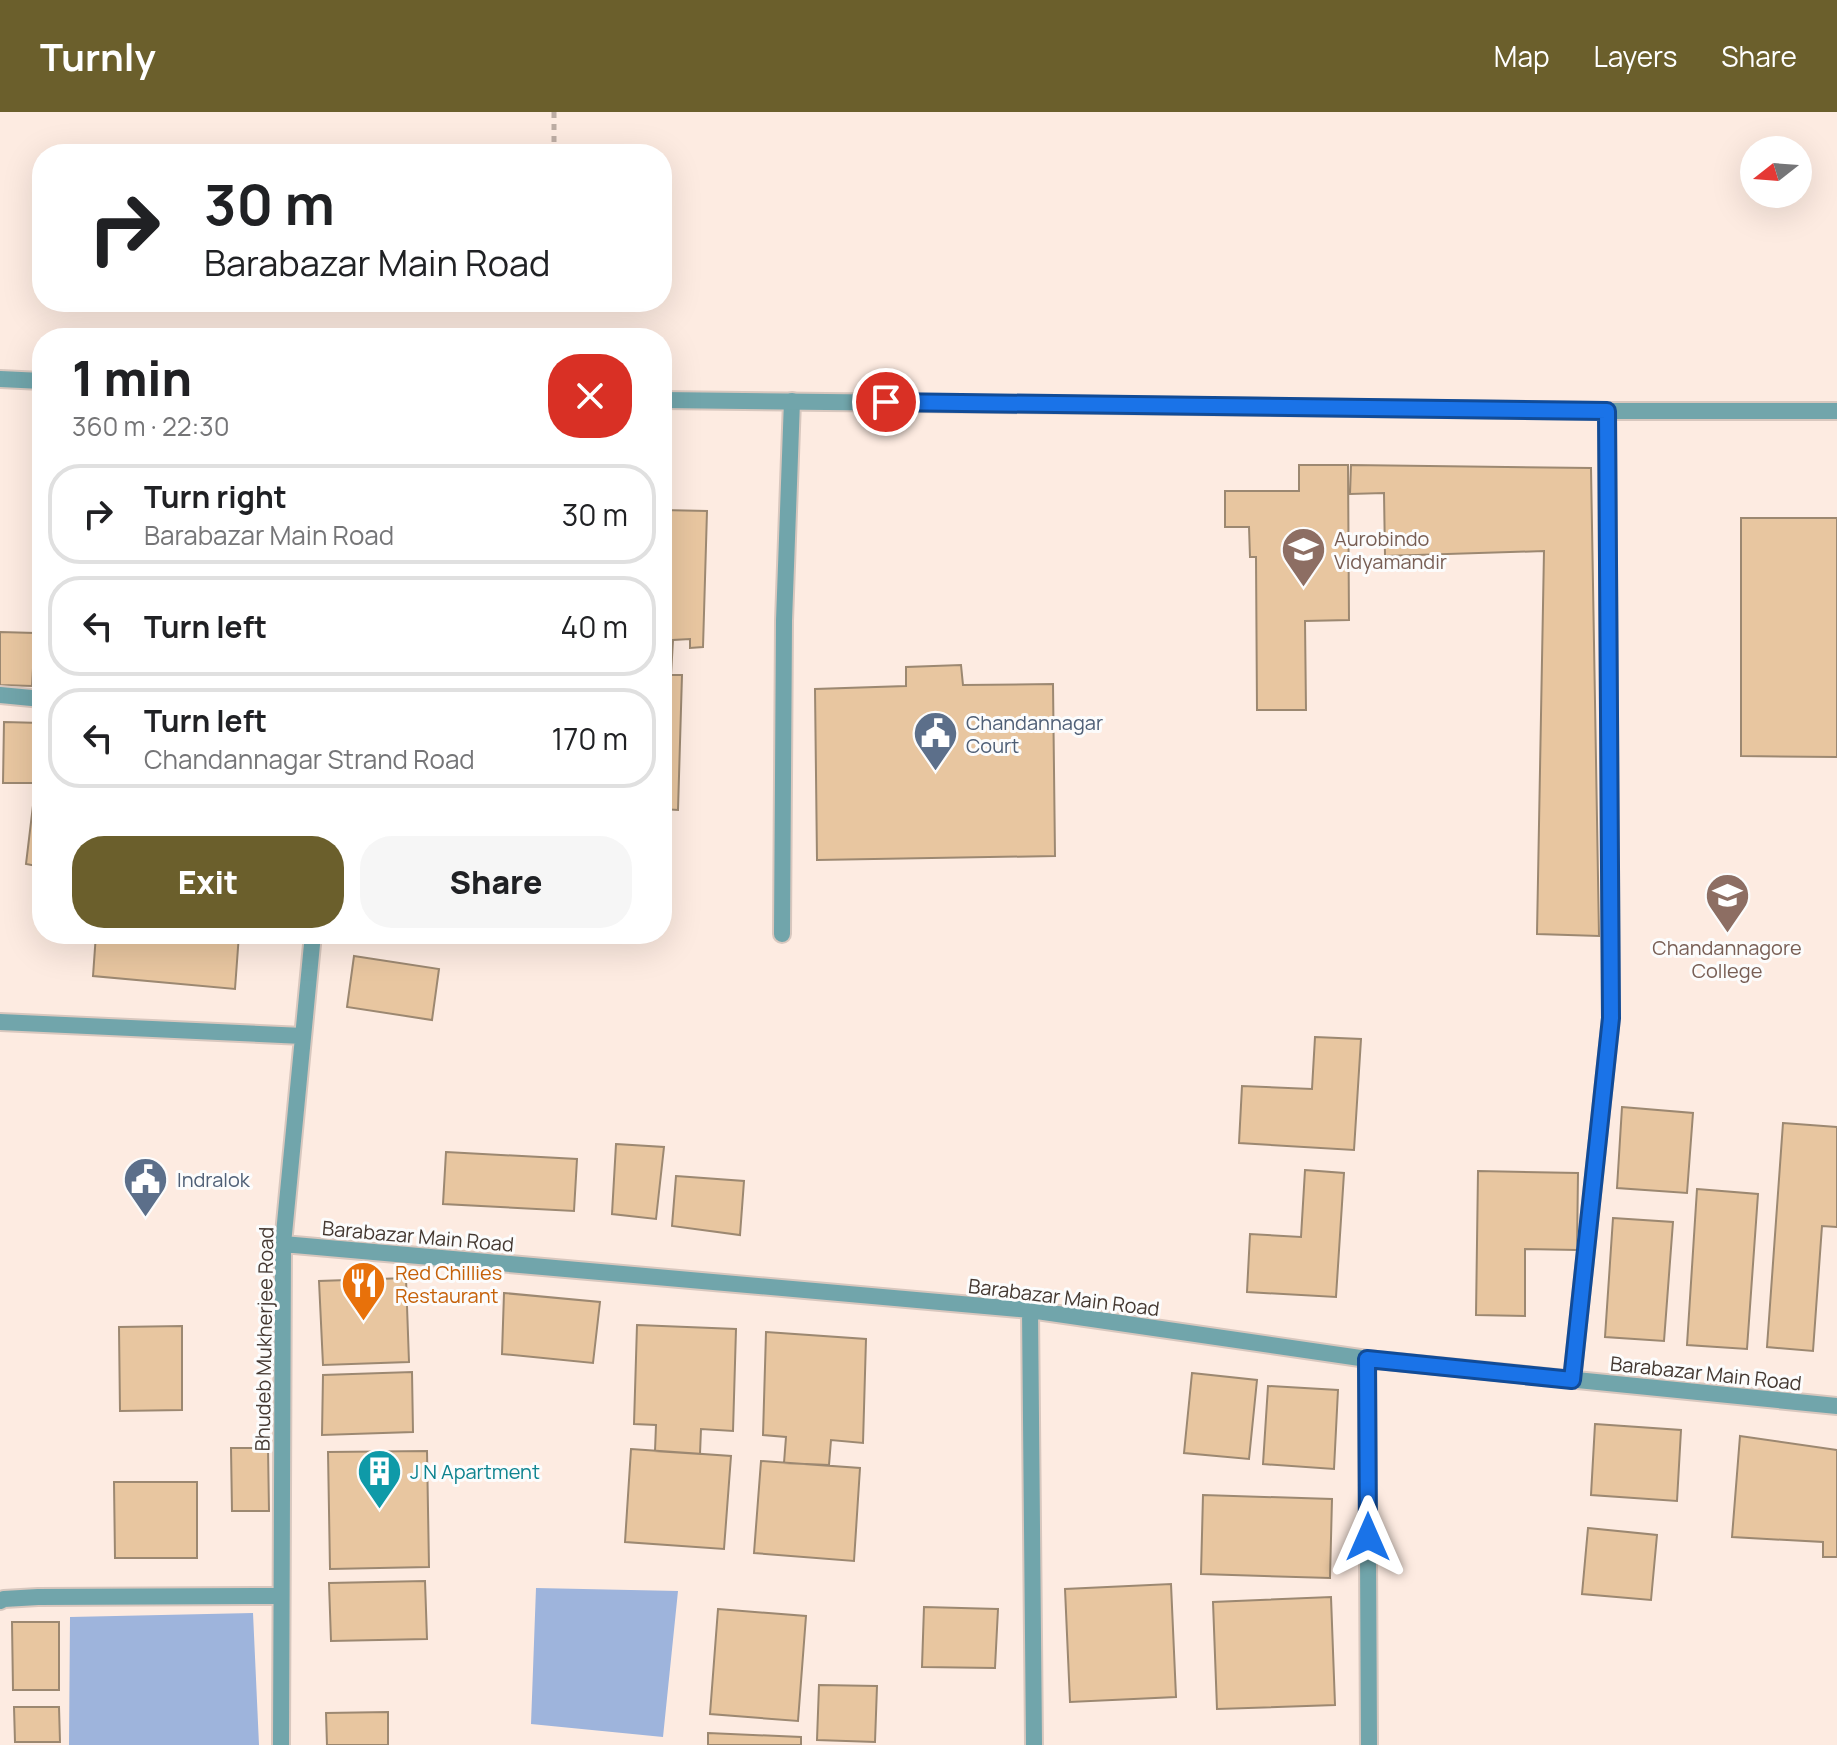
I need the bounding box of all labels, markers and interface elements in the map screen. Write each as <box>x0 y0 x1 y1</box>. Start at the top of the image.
text: Turnly <box>40 30 156 82</box>
text: Map <box>1494 37 1550 75</box>
text: Layers <box>1594 37 1677 75</box>
text: Share <box>1721 37 1797 75</box>
north arrow <box>1740 136 1812 208</box>
map controls <box>1740 136 1812 208</box>
text: 30 m <box>204 165 335 242</box>
icon: right <box>72 176 176 280</box>
text: Barabazar Main Road <box>204 238 550 287</box>
text: 1 min <box>72 345 192 410</box>
button: close <box>548 354 632 438</box>
pin <box>852 368 920 436</box>
icon: arrive <box>864 380 908 424</box>
text: 360 m · 22:30 <box>72 408 230 444</box>
text: Turn right <box>144 476 287 517</box>
icon: right <box>76 492 120 536</box>
text: 30 m <box>562 494 628 535</box>
text: Barabazar Main Road <box>144 517 394 553</box>
place label: Aurobindo Vidyamandir <box>1334 525 1447 575</box>
school or university icon: Aurobindo Vidyamandir <box>1279 526 1327 589</box>
icon: left <box>76 604 120 648</box>
text: Turn left <box>144 606 267 647</box>
text: 40 m <box>561 606 628 647</box>
text: Turn left <box>144 700 267 741</box>
public building icon: Chandannagar Court <box>911 709 959 772</box>
place label: Chandannagar Court <box>966 709 1103 759</box>
icon: left <box>76 716 120 760</box>
text: 170 m <box>551 718 628 759</box>
text: Chandannagar Strand Road <box>144 741 475 777</box>
button: Exit <box>72 836 344 928</box>
button: Share <box>360 836 632 928</box>
school or university icon: Chandannagore College <box>1703 871 1751 934</box>
place label: Chandannagore College <box>1652 934 1802 984</box>
public building icon: Indralok <box>122 1155 170 1218</box>
place label: Indralok <box>177 1166 251 1193</box>
street label: Barabazar Main Road <box>321 1214 515 1258</box>
street label: Bhudeb Mukherjee Road <box>249 1226 279 1452</box>
restaurant icon: Red Chillies Restaurant <box>340 1259 388 1322</box>
place label: Red Chillies Restaurant <box>395 1259 502 1309</box>
street label: Barabazar Main Road <box>967 1272 1161 1322</box>
street label: Barabazar Main Road <box>1609 1350 1803 1396</box>
building icon: J N Apartment <box>355 1447 403 1510</box>
place label: J N Apartment <box>410 1458 540 1485</box>
position arrow <box>1326 1495 1410 1579</box>

